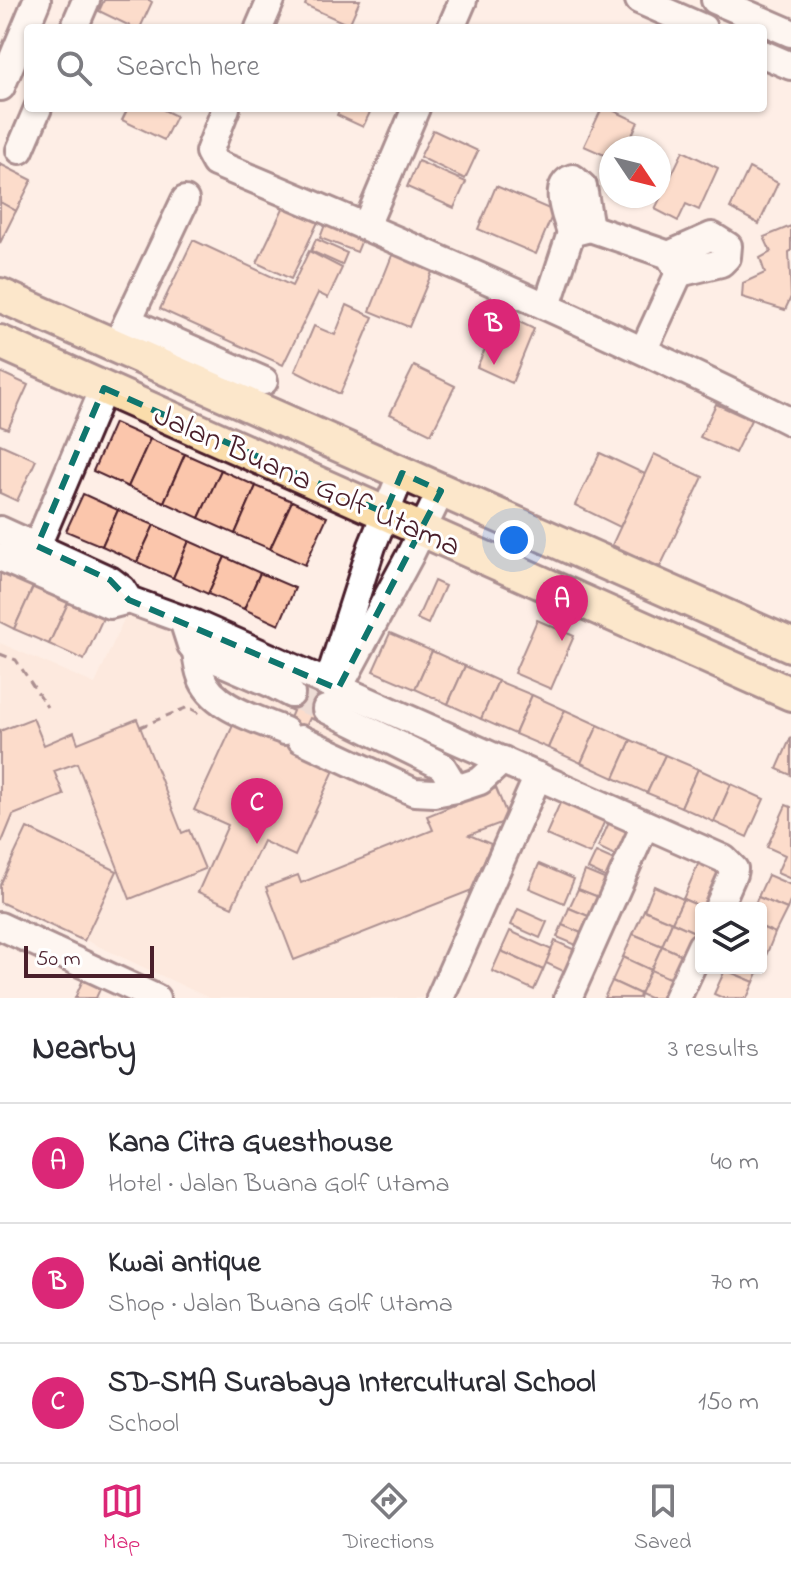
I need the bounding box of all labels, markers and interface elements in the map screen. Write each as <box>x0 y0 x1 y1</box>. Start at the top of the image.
search box <box>24 24 767 112</box>
icon: search <box>52 46 96 90</box>
text: Search here <box>116 46 260 90</box>
north arrow <box>599 136 671 208</box>
pin: B <box>468 299 520 365</box>
street label: Jalan Buana Golf Utama <box>145 393 468 571</box>
your location <box>494 520 534 560</box>
pin: A <box>536 575 588 641</box>
pin: C <box>231 778 283 844</box>
map controls <box>695 902 767 974</box>
button: layers <box>695 902 767 974</box>
scale bar <box>24 942 154 978</box>
text: 50 m <box>36 944 81 976</box>
text: Nearby <box>32 1025 136 1075</box>
text: 3 results <box>668 1031 759 1069</box>
text: Kana Citra Guesthouse <box>108 1122 393 1166</box>
text: A <box>50 1144 66 1182</box>
text: 40 m <box>710 1144 759 1182</box>
text: Hotel · Jalan Buana Golf Utama <box>108 1166 449 1204</box>
text: Kwai antique <box>108 1242 261 1286</box>
text: B <box>49 1264 67 1302</box>
text: 70 m <box>710 1264 759 1302</box>
text: Shop · Jalan Buana Golf Utama <box>108 1286 453 1324</box>
text: SD-SMA Surabaya Intercultural School <box>108 1362 596 1406</box>
text: C <box>51 1384 65 1422</box>
text: 150 m <box>698 1384 759 1422</box>
text: School <box>108 1406 179 1444</box>
tab: Map <box>100 1479 144 1559</box>
tab: Directions <box>343 1479 435 1559</box>
tab: Saved <box>634 1479 691 1559</box>

